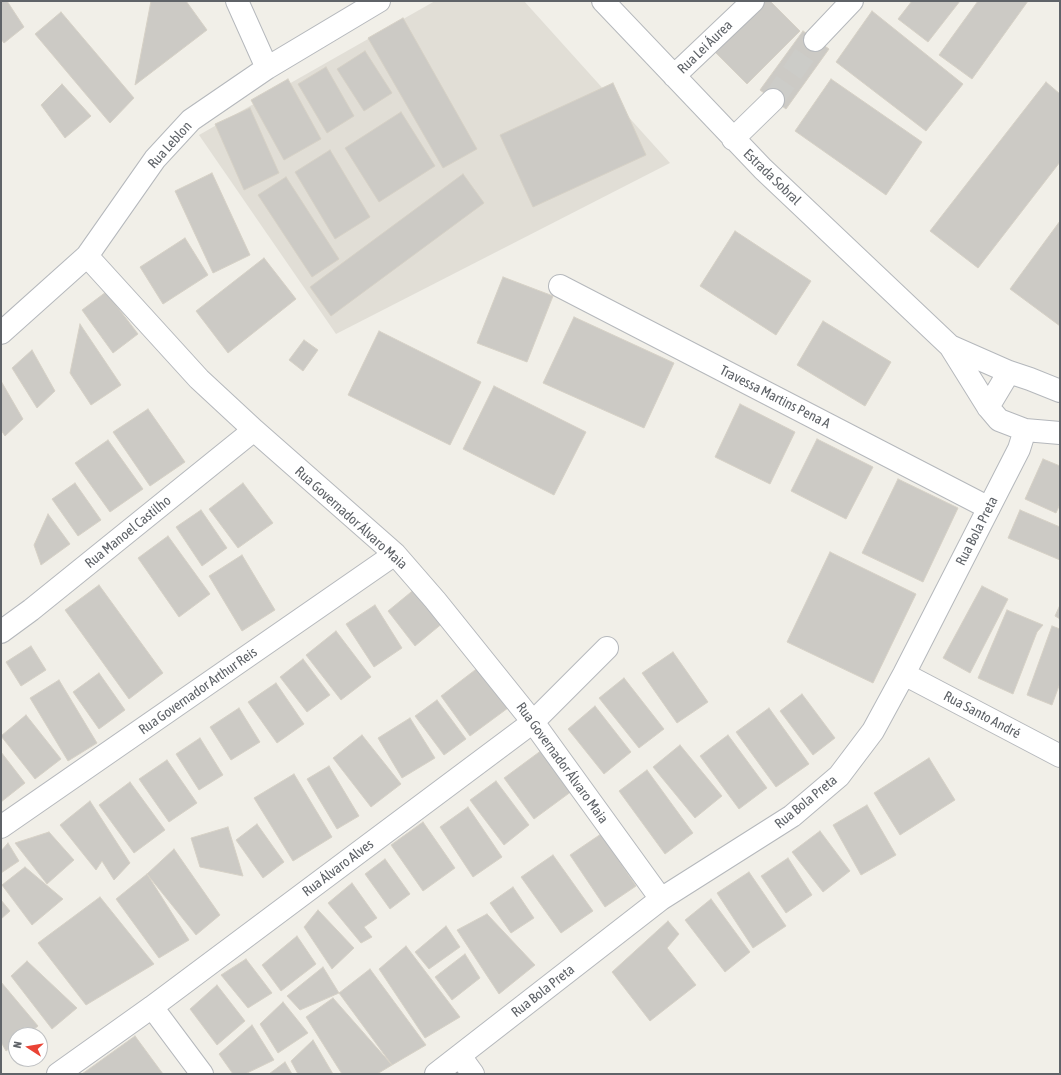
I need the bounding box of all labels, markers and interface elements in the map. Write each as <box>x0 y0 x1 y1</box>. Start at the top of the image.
street label: Rua Lei Áurea <box>674 17 736 77</box>
street label: Rua Leblon <box>145 118 195 172</box>
street label: Estrada Sobral <box>740 145 804 209</box>
street label: Travessa Martins Pena A <box>717 362 833 432</box>
street label: Rua Governador Álvaro Maia <box>291 463 411 573</box>
street label: Rua Manoel Castilho <box>82 492 174 572</box>
street label: Rua Bola Preta <box>952 494 1002 568</box>
street label: Rua Governador Arthur Reis <box>136 644 260 738</box>
street label: Rua Santo André <box>941 688 1023 742</box>
street label: Rua Governador Álvaro Maia <box>512 699 612 827</box>
street label: Rua Bola Preta <box>771 772 841 832</box>
street label: Rua Álvaro Alves <box>299 836 377 900</box>
street label: Rua Bola Preta <box>508 961 578 1021</box>
north arrow <box>8 1027 48 1067</box>
text: N <box>11 1040 24 1049</box>

